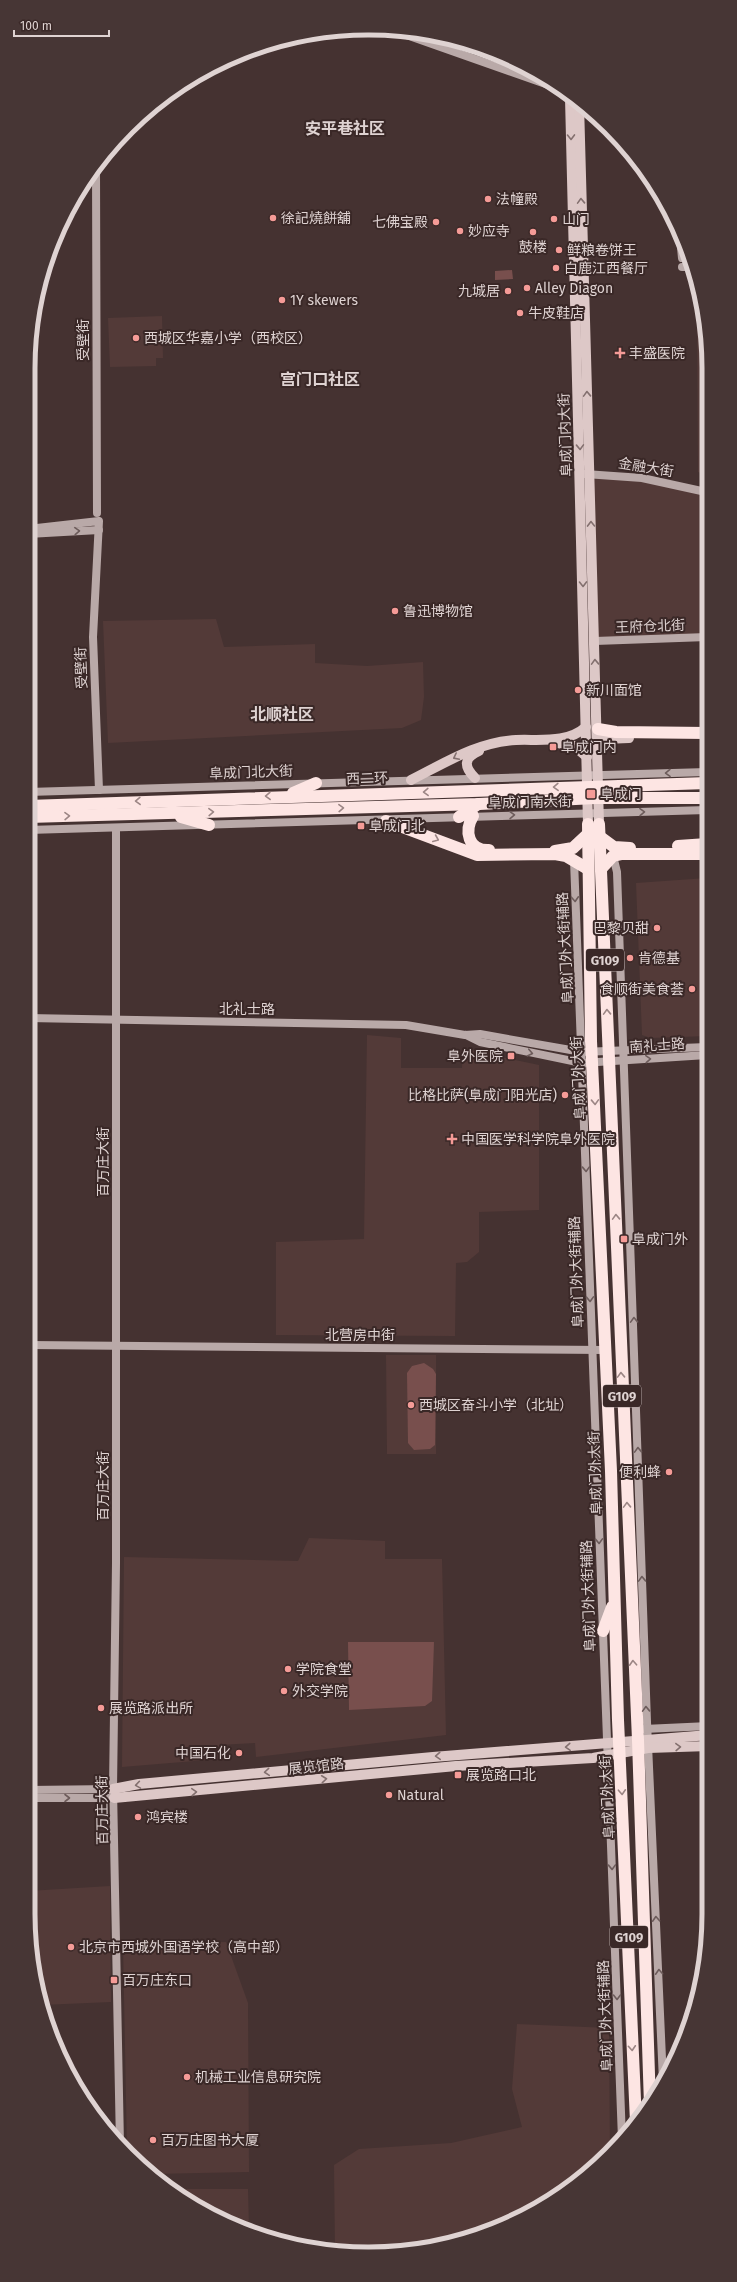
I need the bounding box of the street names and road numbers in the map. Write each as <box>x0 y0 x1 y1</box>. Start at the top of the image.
street label: 受壁街 <box>75 319 92 361</box>
street label: 阜成门内大街 <box>556 393 575 477</box>
street label: 金融大街 <box>617 455 675 480</box>
street label: 王府仓北街 <box>615 617 685 636</box>
street label: 受壁街 <box>72 647 91 689</box>
street label: 阜成门北大街 <box>209 763 293 782</box>
street label: 西二环 <box>346 769 388 788</box>
street label: 阜成门南大街 <box>488 793 572 812</box>
street label: 阜成门外大街辅路 <box>554 892 577 1004</box>
road number: G109 <box>586 949 624 971</box>
street label: 北礼士路 <box>219 1001 275 1018</box>
street label: 南礼士路 <box>629 1035 686 1056</box>
street label: 阜成门外大街 <box>568 1036 589 1120</box>
street label: 百万庄大街 <box>95 1127 112 1197</box>
street label: 阜成门外大街辅路 <box>566 1216 587 1328</box>
street label: 北营房中街 <box>325 1327 395 1344</box>
road number: G109 <box>603 1385 641 1407</box>
street label: 阜成门外大街 <box>586 1431 605 1515</box>
street label: 百万庄大街 <box>95 1451 112 1521</box>
street label: 阜成门外大街辅路 <box>578 1540 599 1652</box>
street label: 展览馆路 <box>287 1755 345 1778</box>
street label: 阜成门外大街 <box>597 1755 618 1839</box>
street label: 百万庄大街 <box>93 1775 112 1845</box>
road number: G109 <box>610 1926 648 1948</box>
street label: 阜成门外大街辅路 <box>595 1960 616 2072</box>

